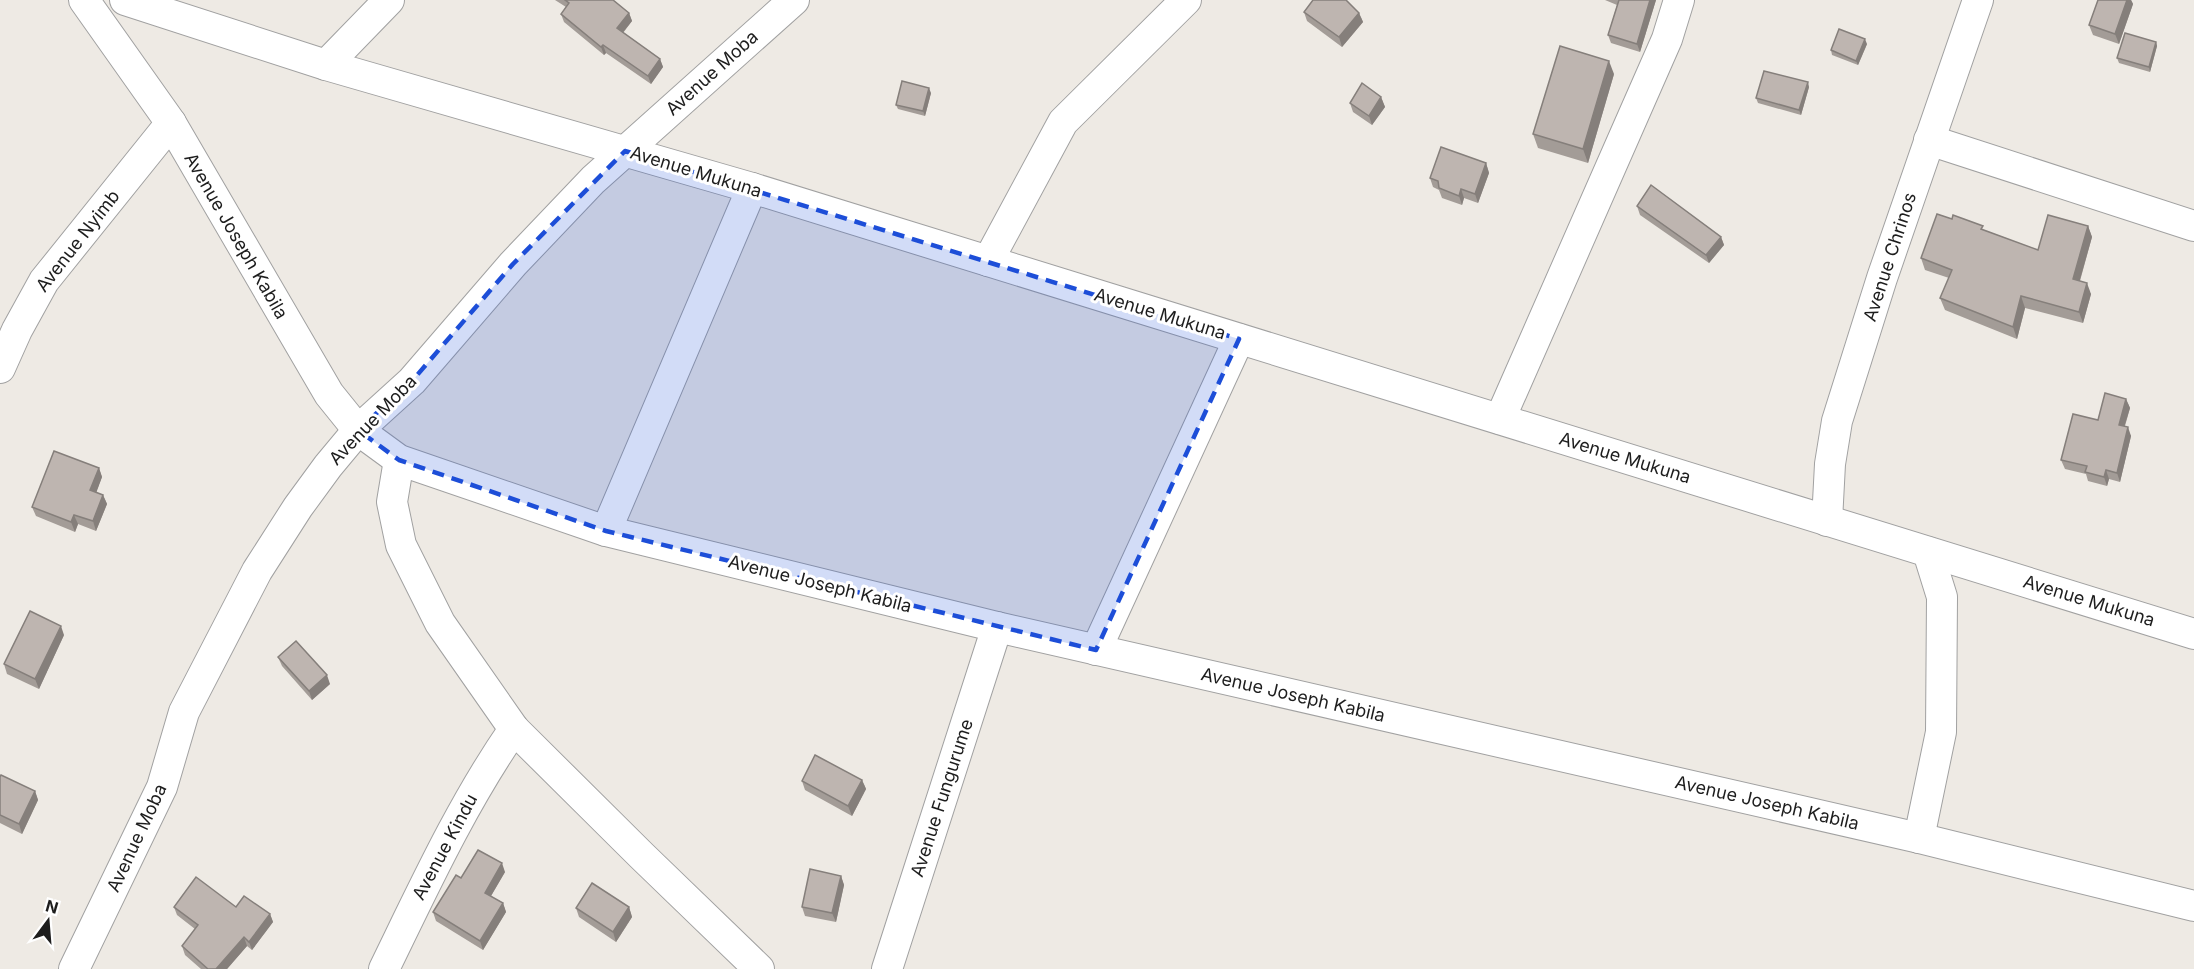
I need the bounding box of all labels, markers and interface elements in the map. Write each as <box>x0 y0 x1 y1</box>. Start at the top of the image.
street label: Avenue Moba <box>661 26 762 119</box>
street label: Avenue Mukuna <box>628 142 764 202</box>
street label: Avenue Joseph Kabila <box>180 149 293 322</box>
street label: Avenue Nyimb <box>31 186 124 296</box>
street label: Avenue Chrinos <box>1859 190 1920 324</box>
street label: Avenue Mukuna <box>1092 284 1228 344</box>
street label: Avenue Moba <box>325 370 421 469</box>
street label: Avenue Mukuna <box>1557 428 1693 488</box>
street label: Avenue Joseph Kabila <box>726 551 914 616</box>
street label: Avenue Mukuna <box>2021 571 2157 631</box>
street label: Avenue Joseph Kabila <box>1199 663 1387 726</box>
street label: Avenue Fungurume <box>906 716 977 880</box>
street label: Avenue Joseph Kabila <box>1673 771 1861 834</box>
street label: Avenue Moba <box>102 780 171 895</box>
street label: Avenue Kindu <box>408 790 481 903</box>
north arrow <box>18 891 78 951</box>
text: N <box>44 895 61 918</box>

